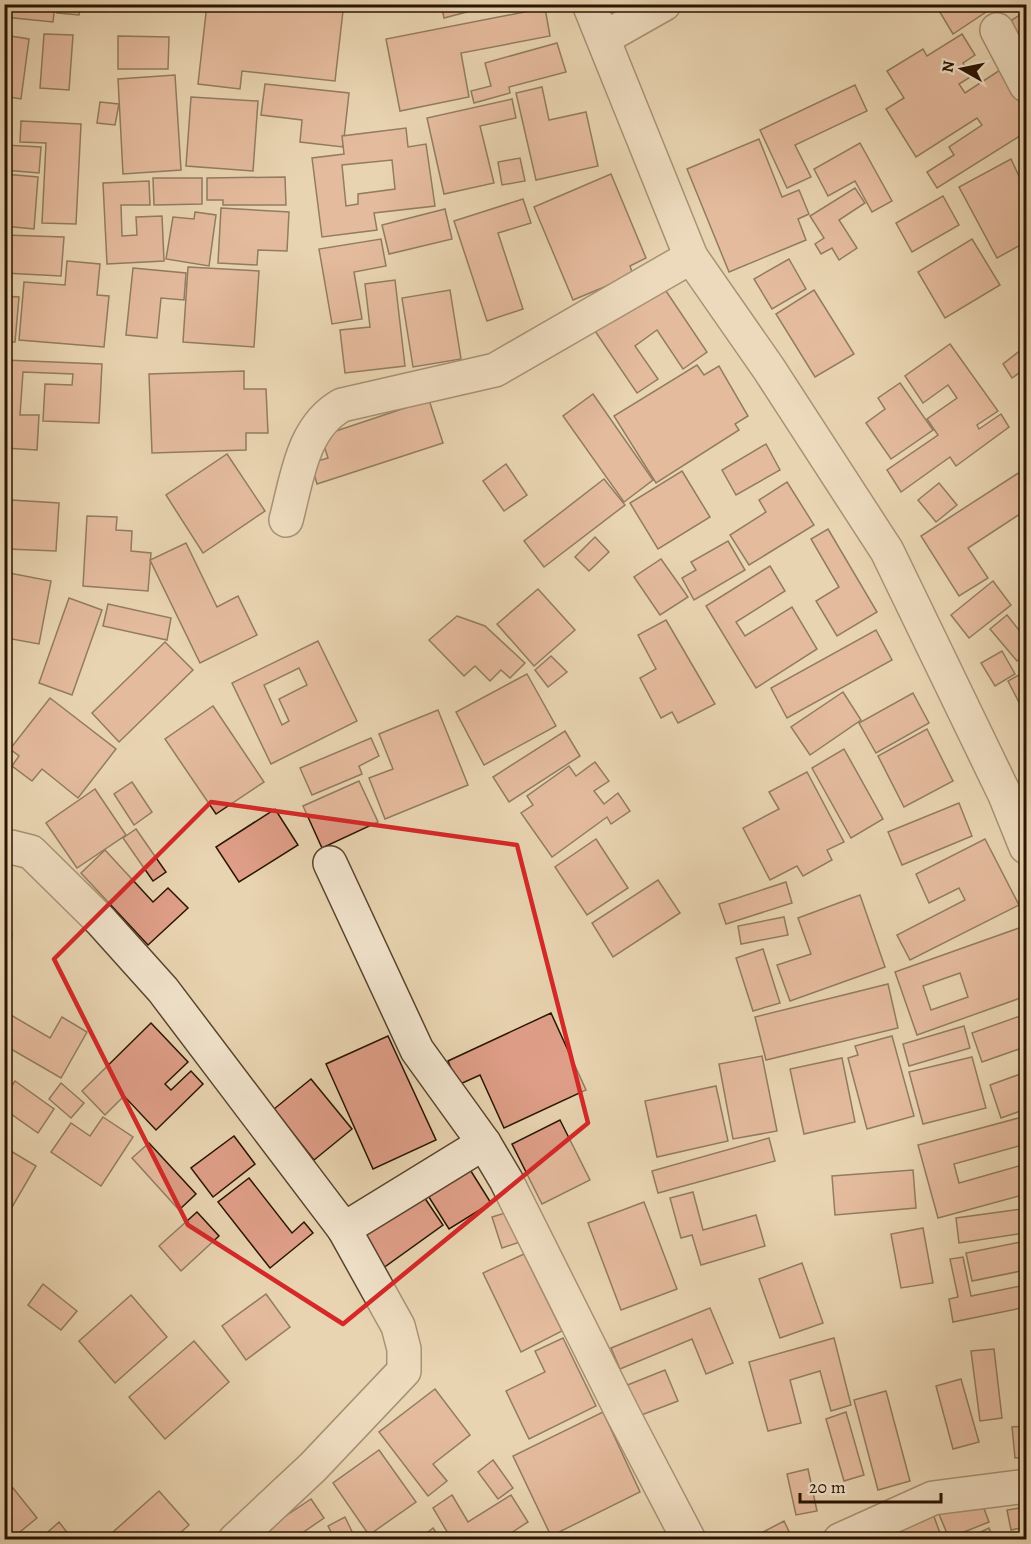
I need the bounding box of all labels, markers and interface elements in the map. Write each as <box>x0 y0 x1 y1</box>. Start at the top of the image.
north arrow <box>932 39 992 99</box>
text: N <box>936 59 960 74</box>
scale bar <box>800 1466 941 1504</box>
text: 20 m <box>809 1475 846 1499</box>

